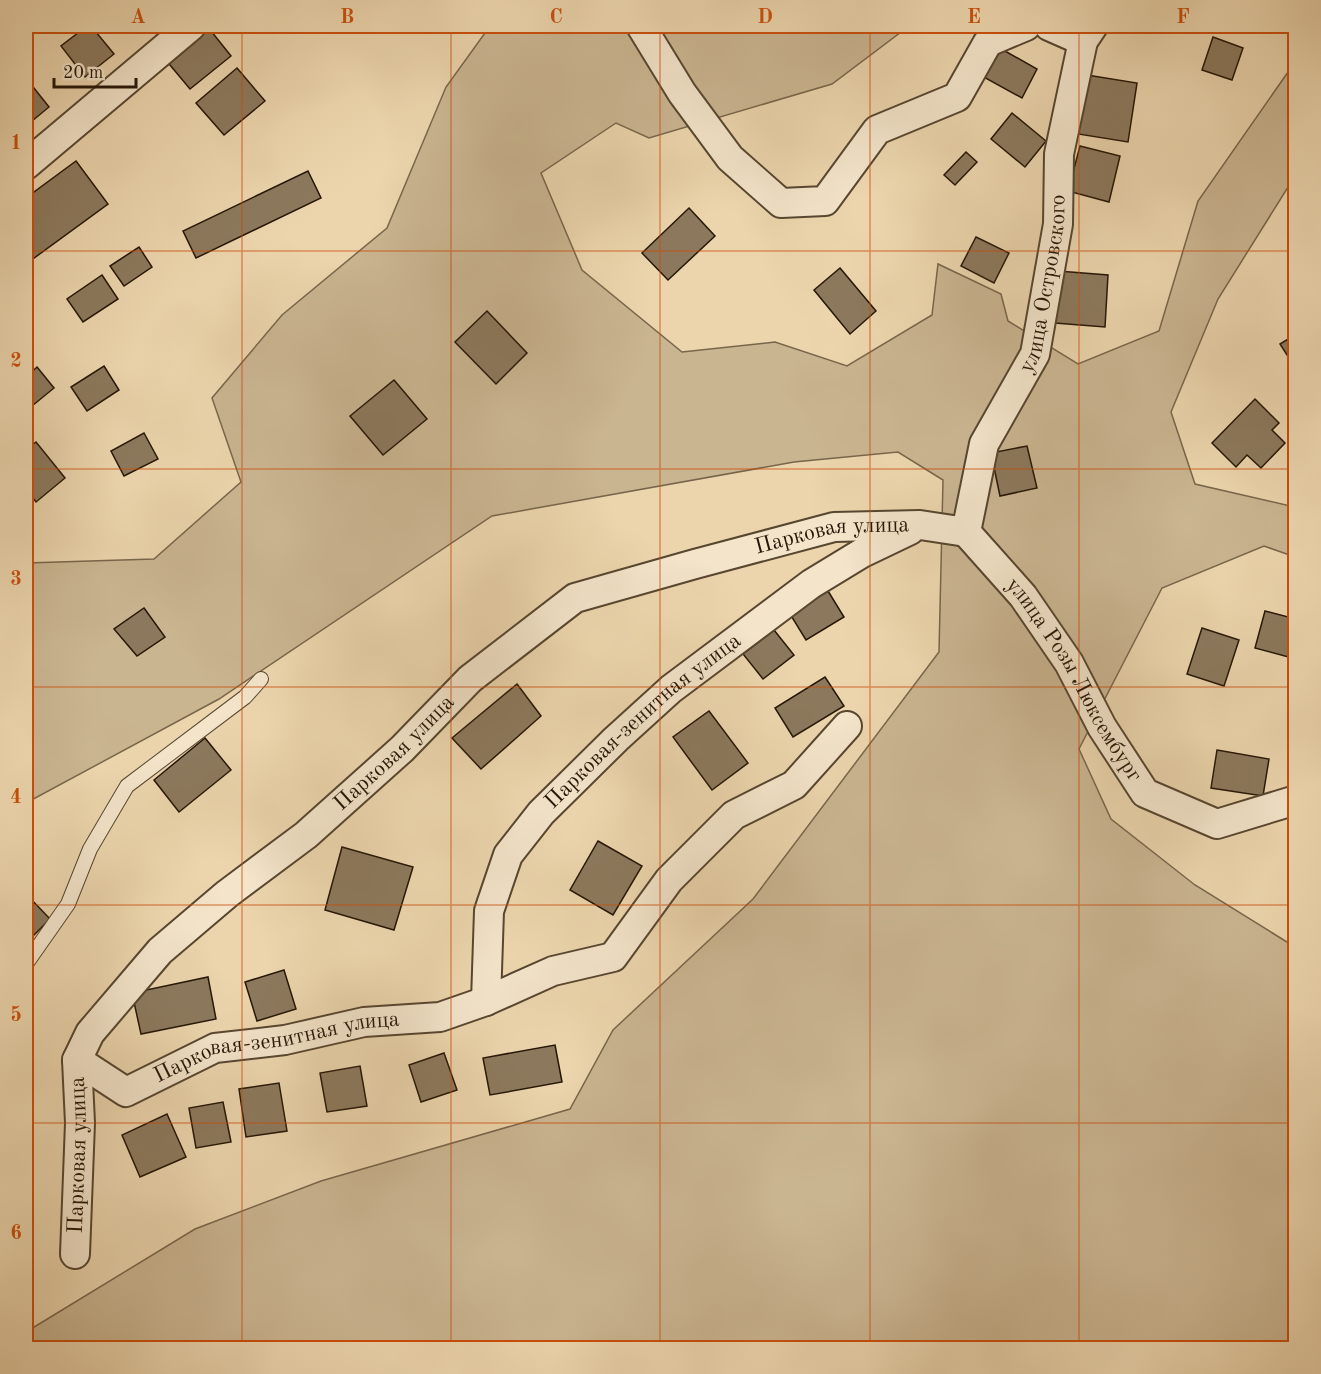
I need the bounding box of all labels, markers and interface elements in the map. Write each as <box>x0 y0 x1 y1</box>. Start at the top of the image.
text: A <box>130 8 146 28</box>
text: B <box>340 8 354 28</box>
text: C <box>549 8 563 28</box>
text: D <box>757 8 773 28</box>
text: E <box>967 8 981 28</box>
text: F <box>1176 8 1190 28</box>
scale bar <box>54 51 136 89</box>
text: 20 m <box>63 64 103 82</box>
text: 1 <box>10 134 22 154</box>
street label: улица Островского <box>1016 194 1069 377</box>
text: 2 <box>10 352 22 372</box>
street label: Парковая улица <box>752 514 910 559</box>
text: 3 <box>10 570 22 590</box>
street label: улица Розы Люксембург <box>1002 574 1146 786</box>
street label: Парковая-зенитная улица <box>541 629 745 813</box>
street label: Парковая улица <box>330 691 459 815</box>
text: 4 <box>10 788 22 808</box>
text: 5 <box>10 1005 22 1026</box>
street label: Парковая-зенитная улица <box>150 1009 400 1087</box>
street label: Парковая улица <box>65 1076 91 1234</box>
text: 6 <box>10 1224 22 1244</box>

